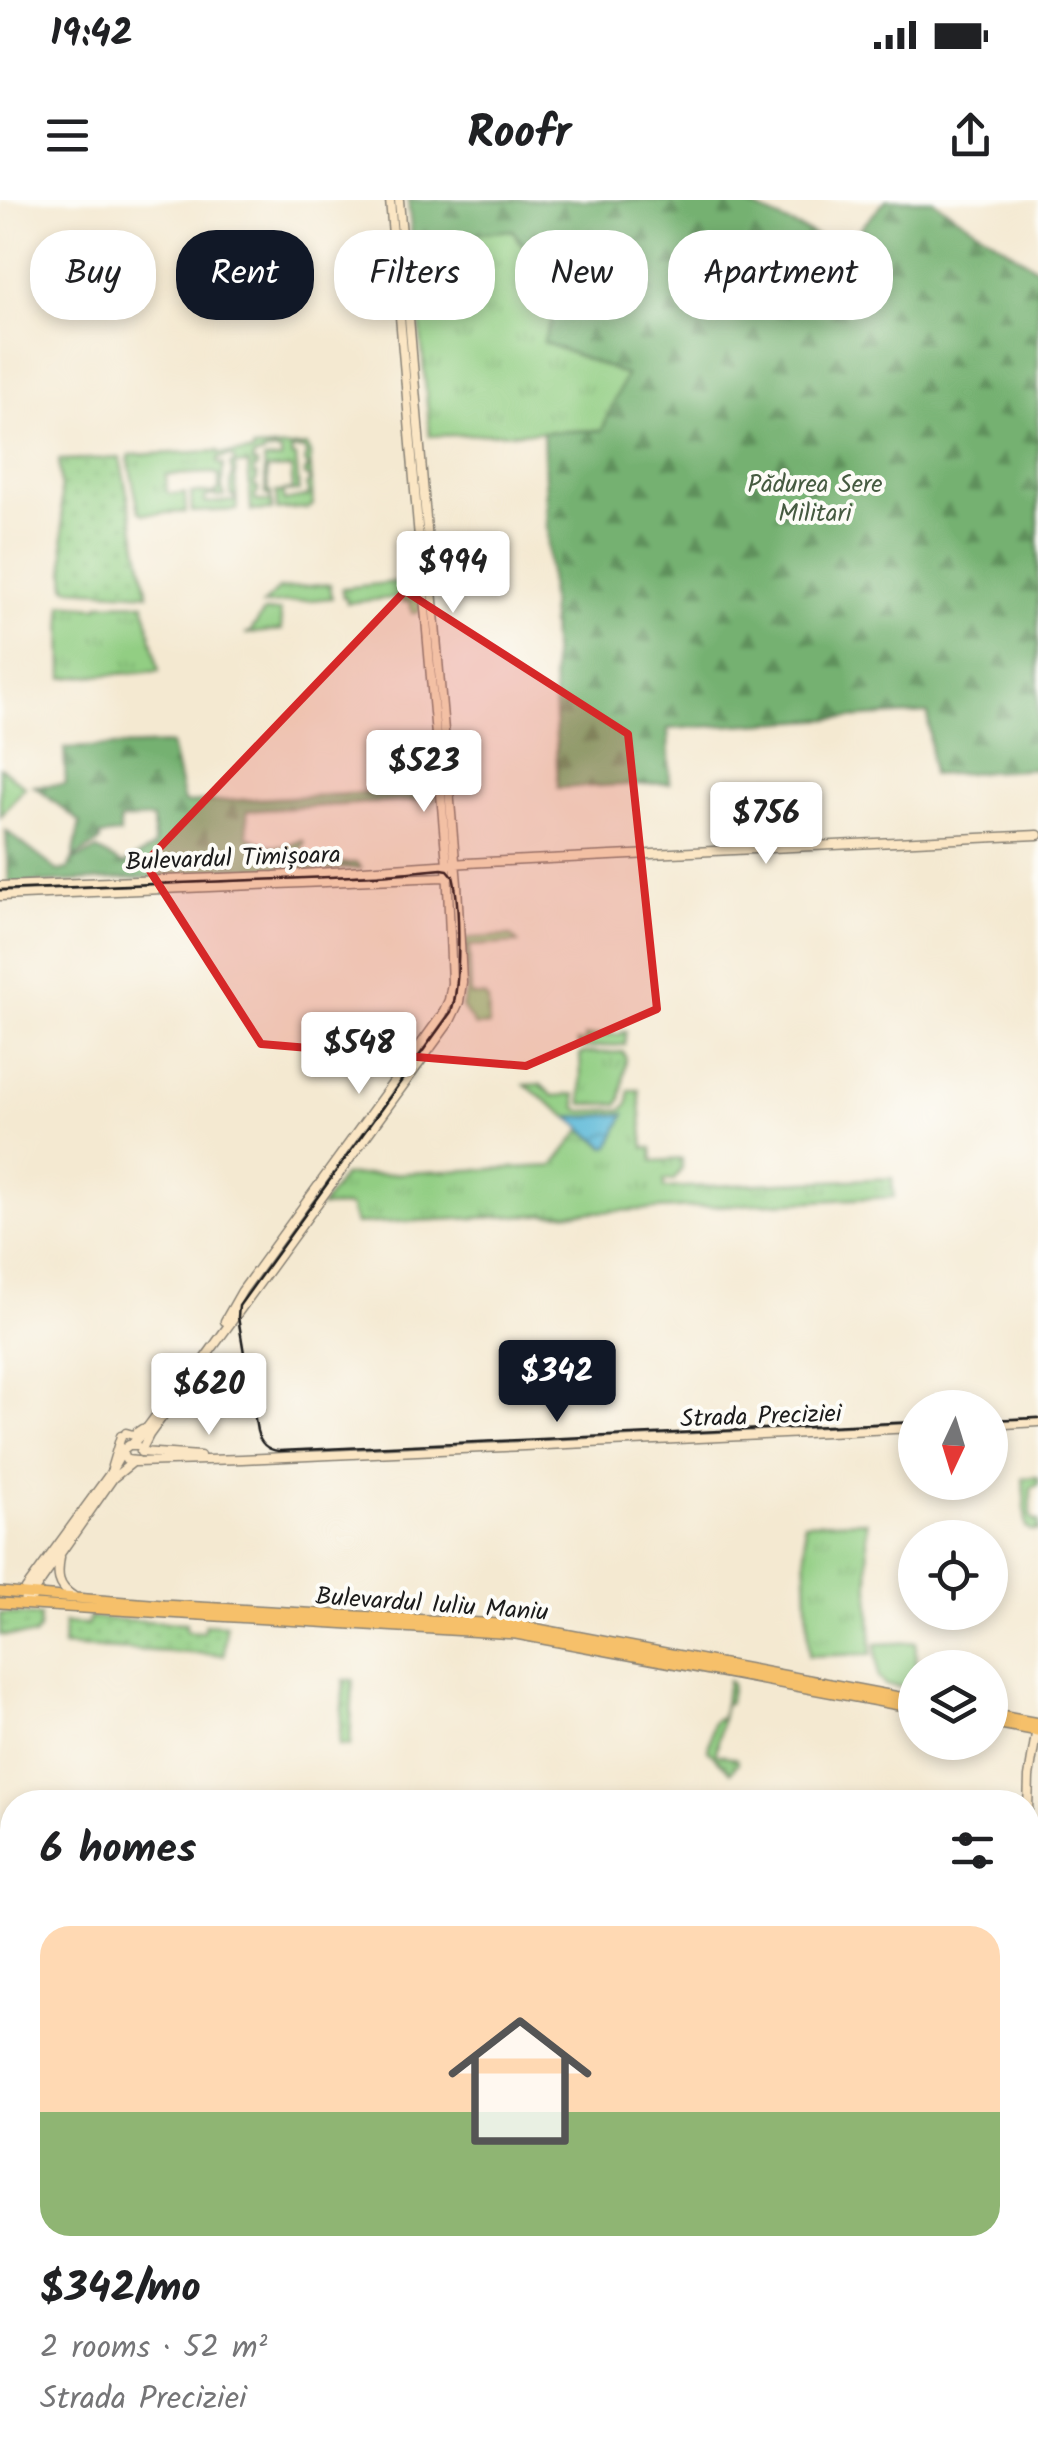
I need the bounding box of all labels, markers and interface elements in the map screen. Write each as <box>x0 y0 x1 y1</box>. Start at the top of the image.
text: 19:42 <box>50 5 133 65</box>
text: Roofr <box>467 99 571 171</box>
icon: menu <box>40 108 95 163</box>
icon: share <box>943 108 998 163</box>
chip: Buy <box>30 230 156 320</box>
chip: Rent <box>176 230 314 320</box>
chip: Filters <box>334 230 495 320</box>
chip: New <box>515 230 648 320</box>
chip: Apartment <box>668 230 893 320</box>
park label: Pădurea Sere Militari <box>747 465 883 534</box>
pin: $994 <box>394 531 512 616</box>
text: $994 <box>419 538 487 589</box>
pin: $523 <box>365 730 483 815</box>
text: $523 <box>388 737 460 788</box>
pin: $756 <box>707 782 825 867</box>
text: $756 <box>732 789 800 840</box>
street label: Bulevardul Timișoara <box>125 835 341 883</box>
pin: $548 <box>300 1012 418 1097</box>
text: $548 <box>323 1019 395 1070</box>
pin: $342 <box>498 1340 616 1425</box>
text: $342 <box>521 1347 593 1398</box>
pin: $620 <box>150 1353 268 1438</box>
text: $620 <box>173 1360 245 1411</box>
north arrow <box>898 1390 1008 1500</box>
map controls <box>898 1390 1008 1760</box>
street label: Strada Preciziei <box>680 1394 844 1440</box>
button: locate <box>898 1520 1008 1630</box>
street label: Bulevardul Iuliu Maniu <box>314 1577 550 1633</box>
button: layers <box>898 1650 1008 1760</box>
text: 6 homes <box>40 1817 196 1884</box>
icon: filters <box>945 1823 1000 1878</box>
icon: home <box>430 1991 610 2171</box>
text: $342/mo <box>40 2256 201 2323</box>
text: 2 rooms · 52 m² <box>40 2323 267 2374</box>
text: Strada Preciziei <box>40 2374 247 2425</box>

